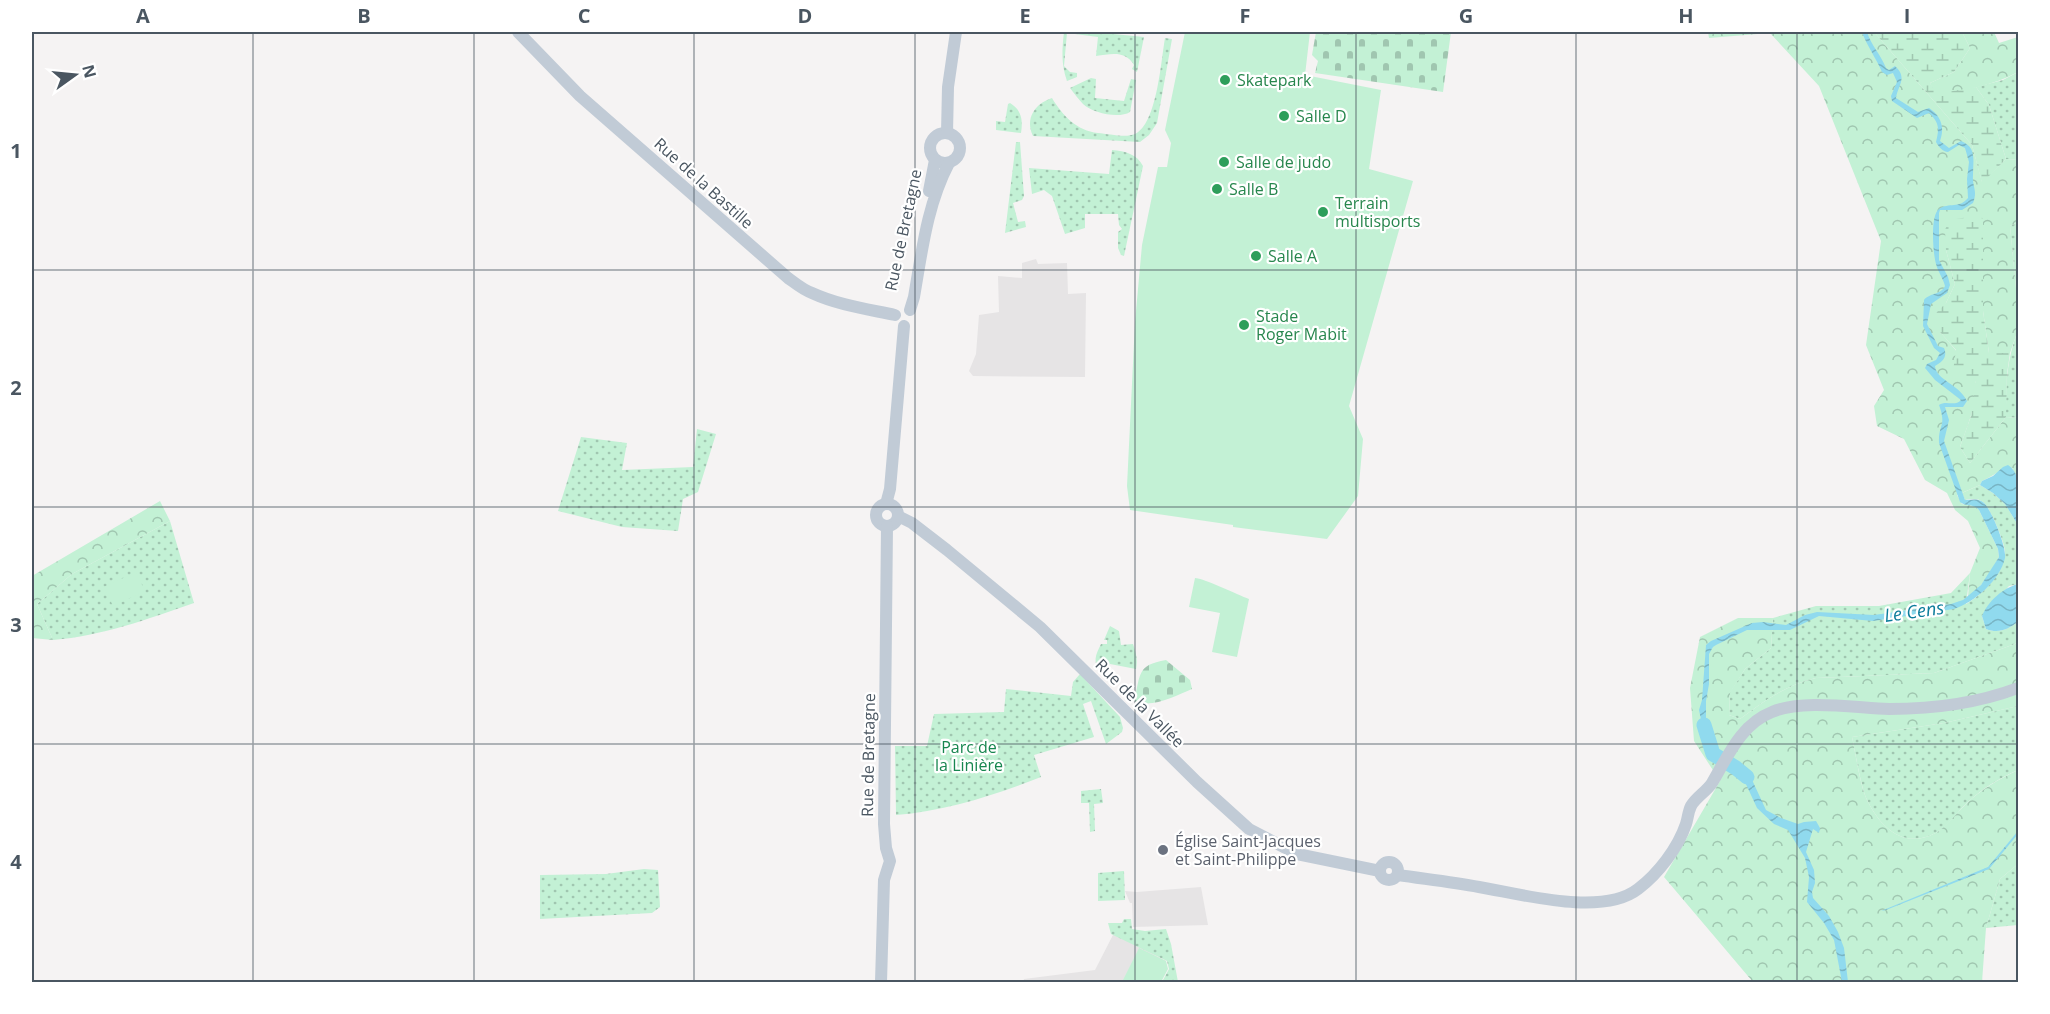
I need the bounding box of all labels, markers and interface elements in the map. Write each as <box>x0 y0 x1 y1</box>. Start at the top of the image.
text: A <box>136 2 150 29</box>
text: B <box>357 2 371 29</box>
text: C <box>578 2 591 29</box>
text: D <box>798 2 812 29</box>
text: E <box>1019 2 1031 29</box>
text: F <box>1240 2 1250 29</box>
text: G <box>1459 2 1473 29</box>
text: H <box>1678 2 1694 29</box>
text: I <box>1904 2 1910 29</box>
north arrow <box>45 45 105 105</box>
text: N <box>77 62 102 80</box>
place label: Skatepark <box>1237 69 1312 91</box>
marker: Skatepark <box>1218 73 1232 87</box>
place label: Salle D <box>1296 105 1347 127</box>
marker: Salle D <box>1277 109 1291 123</box>
street label: Rue de la Bastille <box>650 133 758 234</box>
text: 1 <box>10 137 22 164</box>
place label: Salle de judo <box>1236 151 1331 173</box>
marker: Salle de judo <box>1217 155 1231 169</box>
street label: Rue de Bretagne <box>879 167 927 293</box>
place label: Salle B <box>1229 178 1278 200</box>
marker: Salle B <box>1210 182 1224 196</box>
place label: Terrain multisports <box>1335 192 1420 232</box>
marker: Terrain multisports <box>1316 205 1330 219</box>
place label: Salle A <box>1268 245 1318 267</box>
marker: Salle A <box>1249 249 1263 263</box>
place label: Stade Roger Mabit <box>1256 305 1347 345</box>
marker: Stade Roger Mabit <box>1237 318 1251 332</box>
text: 2 <box>10 374 22 401</box>
water label: Le Cens <box>1883 595 1946 627</box>
text: 3 <box>10 611 22 638</box>
street label: Rue de la Vallée <box>1091 654 1189 752</box>
street label: Rue de Bretagne <box>856 693 880 817</box>
park label: Parc de la Linière <box>935 736 1003 776</box>
place label: Église Saint-Jacques et Saint-Philippe <box>1175 830 1321 870</box>
marker: Église Saint-Jacques et Saint-Philippe <box>1156 843 1170 857</box>
text: 4 <box>10 848 22 875</box>

